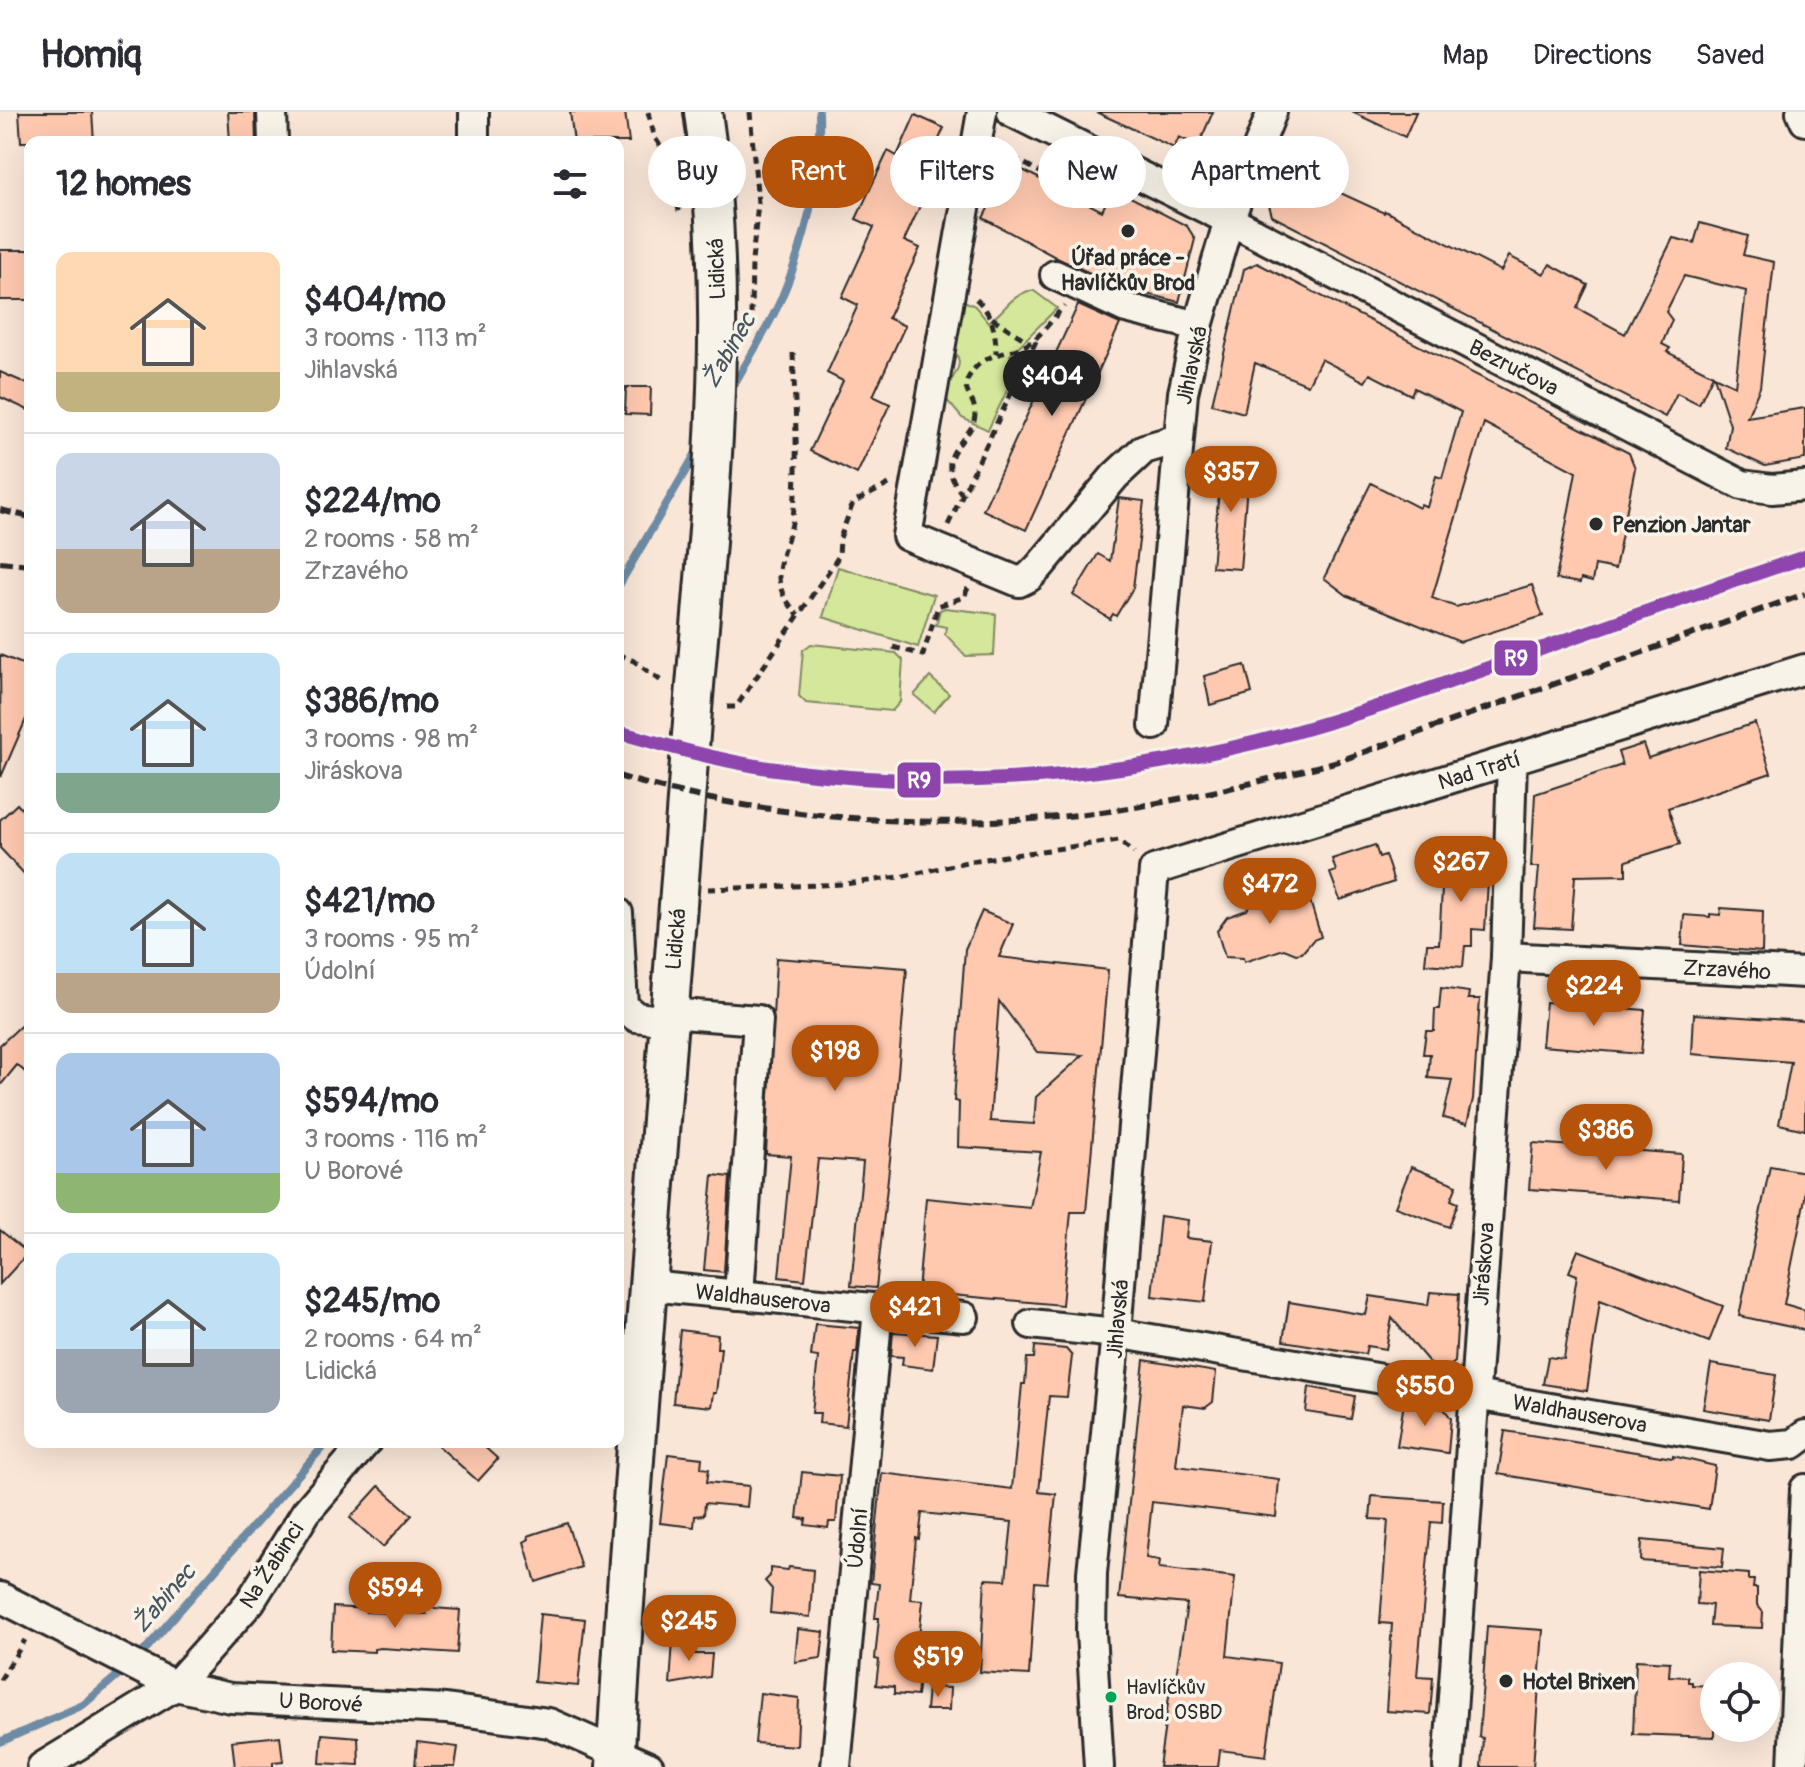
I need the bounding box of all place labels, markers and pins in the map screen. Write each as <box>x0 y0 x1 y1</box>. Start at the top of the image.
marker: Úřad práce - Havlíčkův Brod <box>1119 222 1137 240</box>
place label: Úřad práce - Havlíčkův Brod <box>1061 244 1195 297</box>
pin: $404 <box>1005 350 1099 418</box>
pin: $357 <box>1184 446 1278 514</box>
place label: Penzion Jantar <box>1612 511 1752 539</box>
marker: Penzion Jantar <box>1587 515 1605 533</box>
pin: $267 <box>1414 836 1508 904</box>
pin: $472 <box>1223 858 1317 926</box>
pin: $224 <box>1547 960 1641 1028</box>
pin: $198 <box>788 1025 882 1093</box>
pin: $386 <box>1559 1104 1653 1172</box>
pin: $421 <box>868 1281 962 1349</box>
pin: $550 <box>1378 1360 1472 1428</box>
pin: $594 <box>348 1562 442 1630</box>
pin: $245 <box>642 1595 736 1663</box>
pin: $519 <box>891 1631 985 1699</box>
place label: Hotel Brixen <box>1522 1668 1636 1696</box>
marker: Hotel Brixen <box>1497 1672 1515 1690</box>
place label: Havlíčkův Brod, OSBD <box>1126 1675 1222 1725</box>
marker: Havlíčkův Brod, OSBD <box>1103 1689 1119 1705</box>

